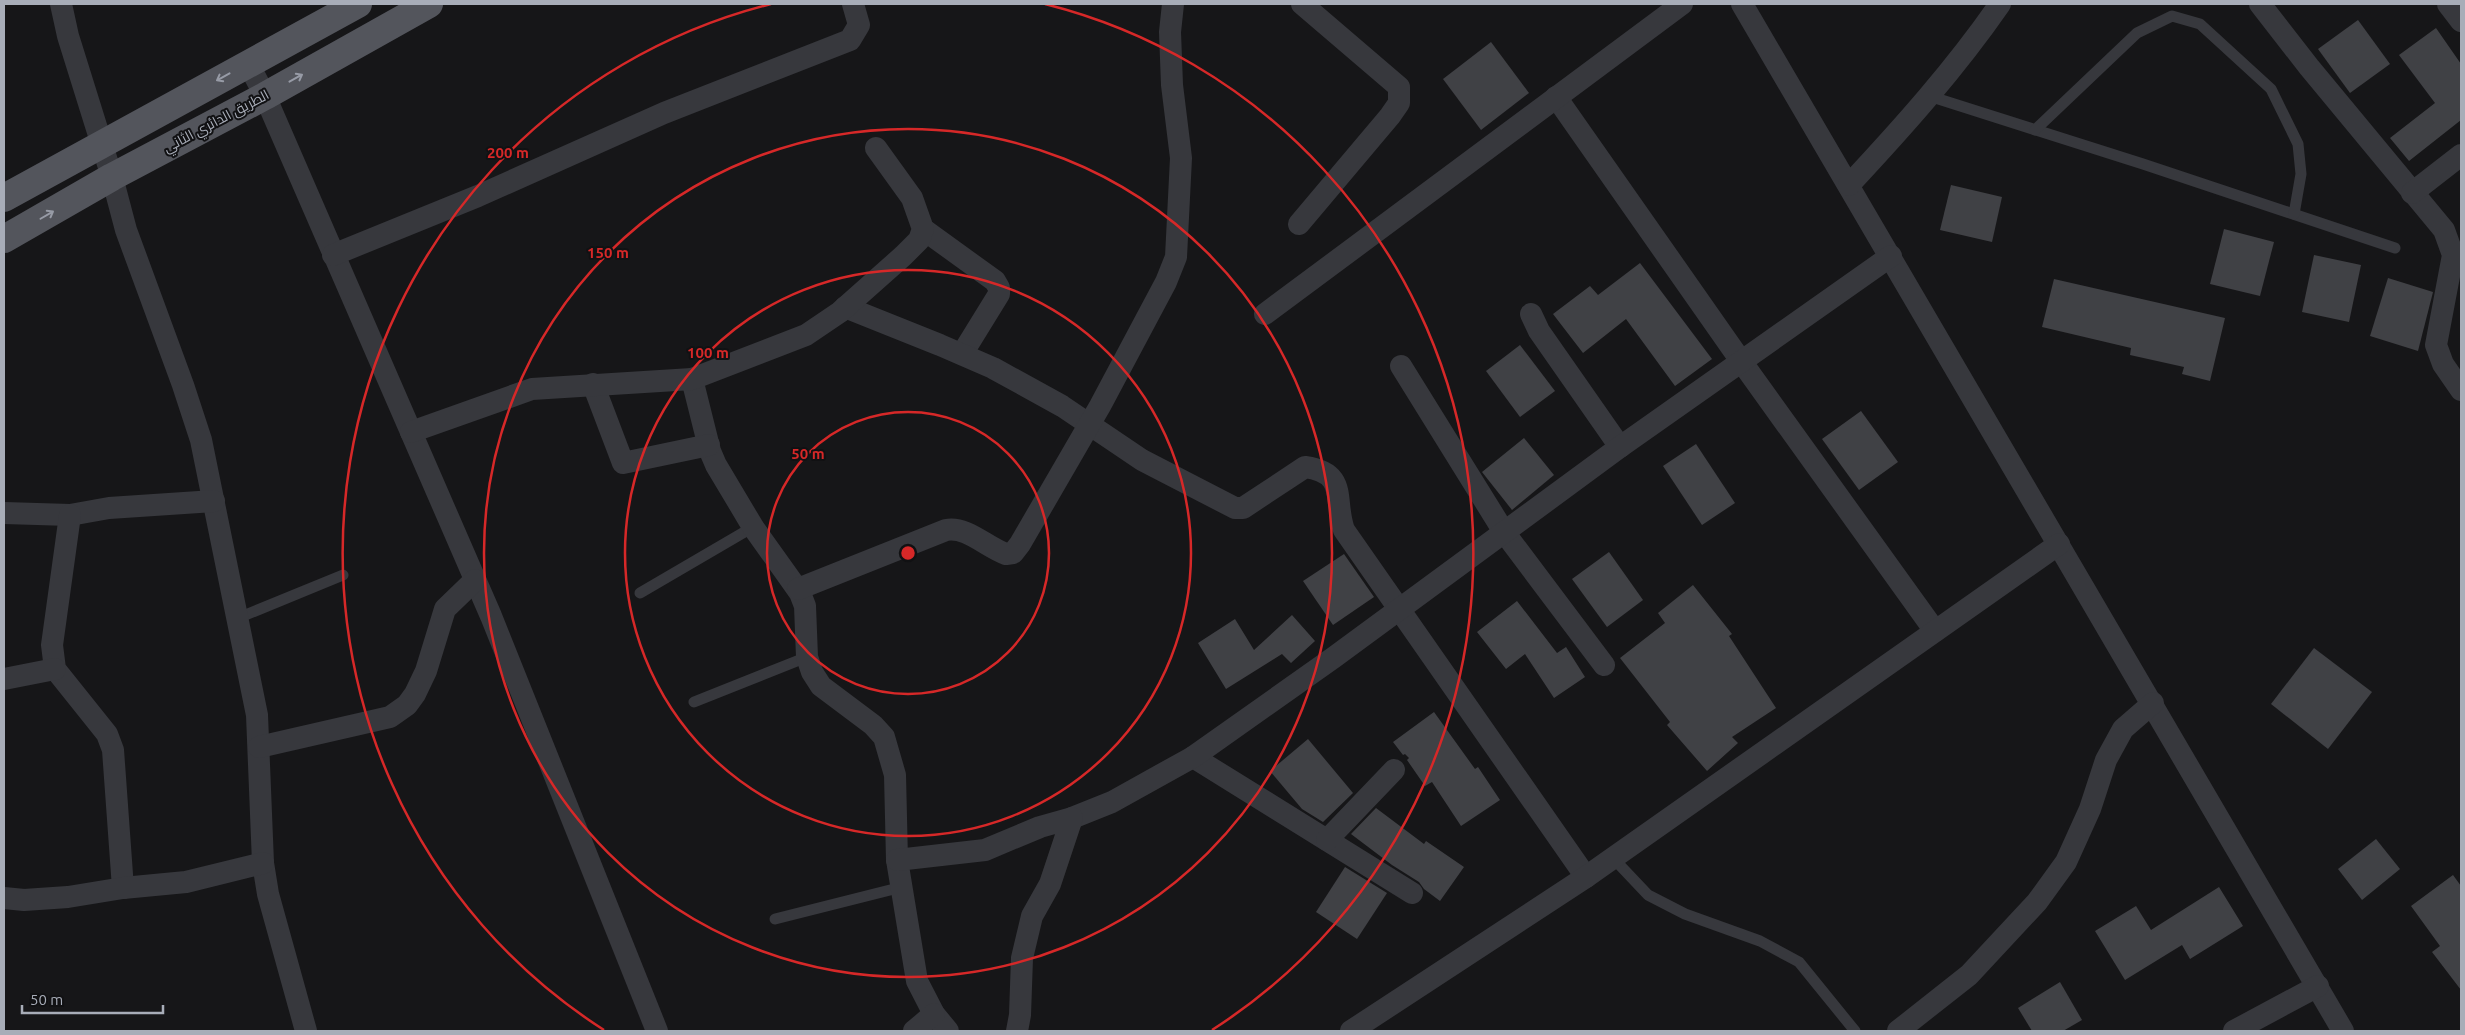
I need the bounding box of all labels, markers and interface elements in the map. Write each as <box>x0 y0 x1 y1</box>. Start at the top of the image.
one-way arrow <box>216 73 231 82</box>
one-way arrow <box>289 73 304 83</box>
street label: الطريق الدائري الثاني <box>160 86 273 159</box>
text: 200 m <box>487 144 529 161</box>
one-way arrow <box>39 210 53 220</box>
text: 150 m <box>587 244 629 261</box>
text: 100 m <box>687 344 729 361</box>
text: 50 m <box>791 445 825 462</box>
centre of rings <box>899 544 917 562</box>
scale bar <box>22 982 164 1014</box>
text: 50 m <box>30 991 63 1008</box>

